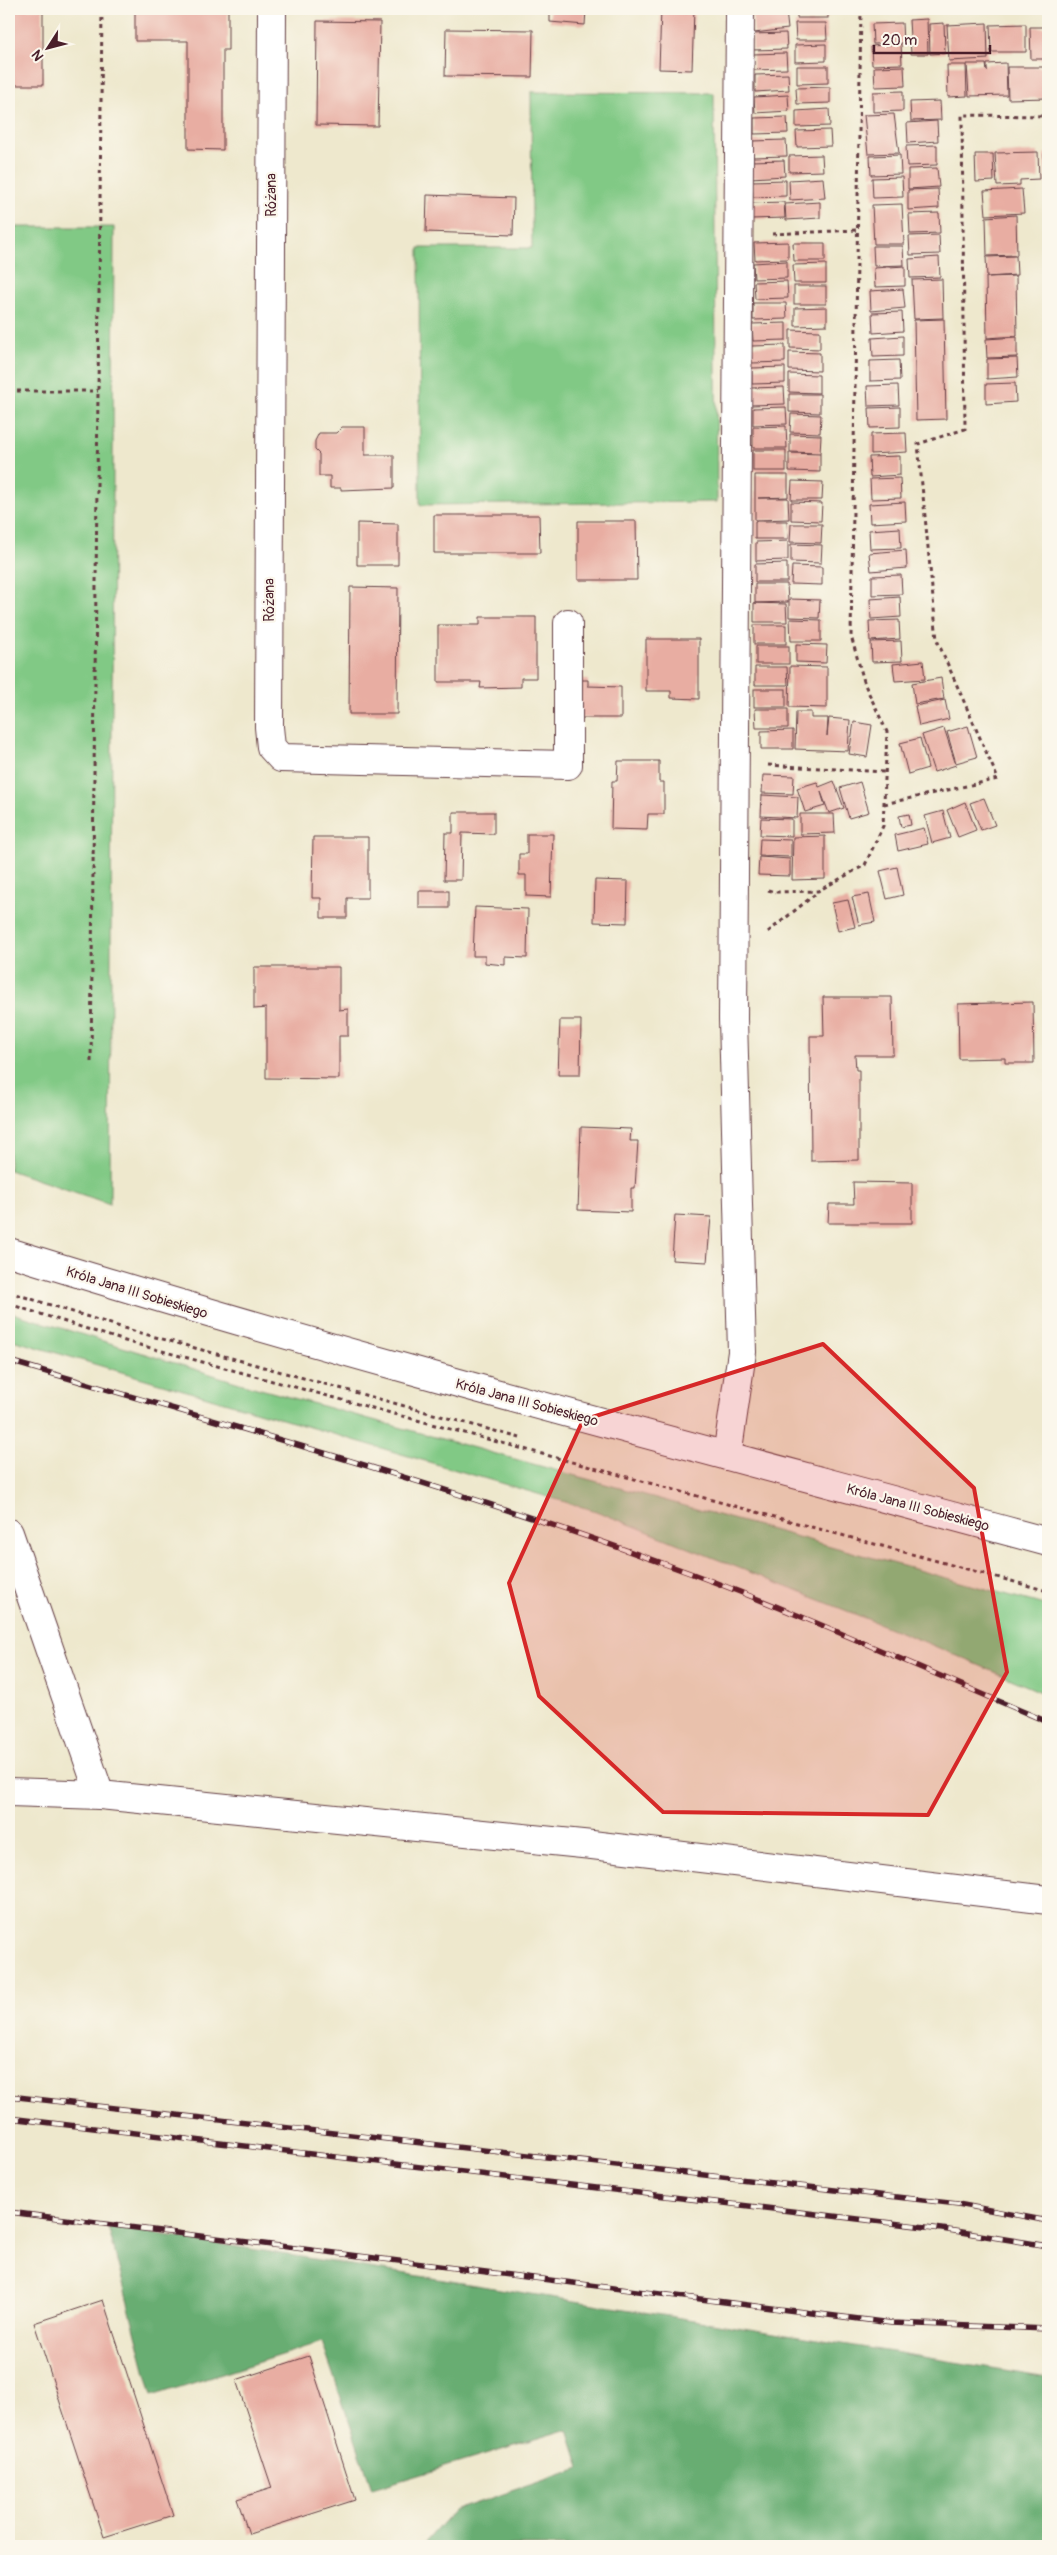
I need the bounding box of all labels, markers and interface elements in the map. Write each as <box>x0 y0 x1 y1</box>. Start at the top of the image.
north arrow <box>22 22 72 72</box>
scale bar <box>874 22 991 54</box>
text: 20 m <box>882 31 917 50</box>
text: N <box>28 47 48 64</box>
street label: Różana <box>263 173 280 217</box>
street label: Różana <box>261 578 278 622</box>
street label: Króla Jana III Sobieskiego <box>64 1263 210 1322</box>
street label: Króla Jana III Sobieskiego <box>454 1375 601 1430</box>
street label: Króla Jana III Sobieskiego <box>845 1480 992 1535</box>

